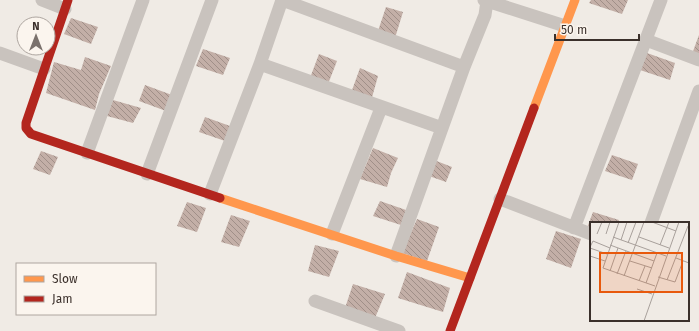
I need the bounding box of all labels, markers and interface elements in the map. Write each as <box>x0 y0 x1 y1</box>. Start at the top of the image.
north arrow <box>16 16 56 56</box>
scale bar <box>555 16 639 42</box>
text: N <box>32 20 40 33</box>
text: 50 m <box>561 23 587 37</box>
inset map <box>590 222 689 321</box>
legend <box>16 263 156 315</box>
text: Slow <box>52 272 78 286</box>
text: Jam <box>52 292 72 306</box>

